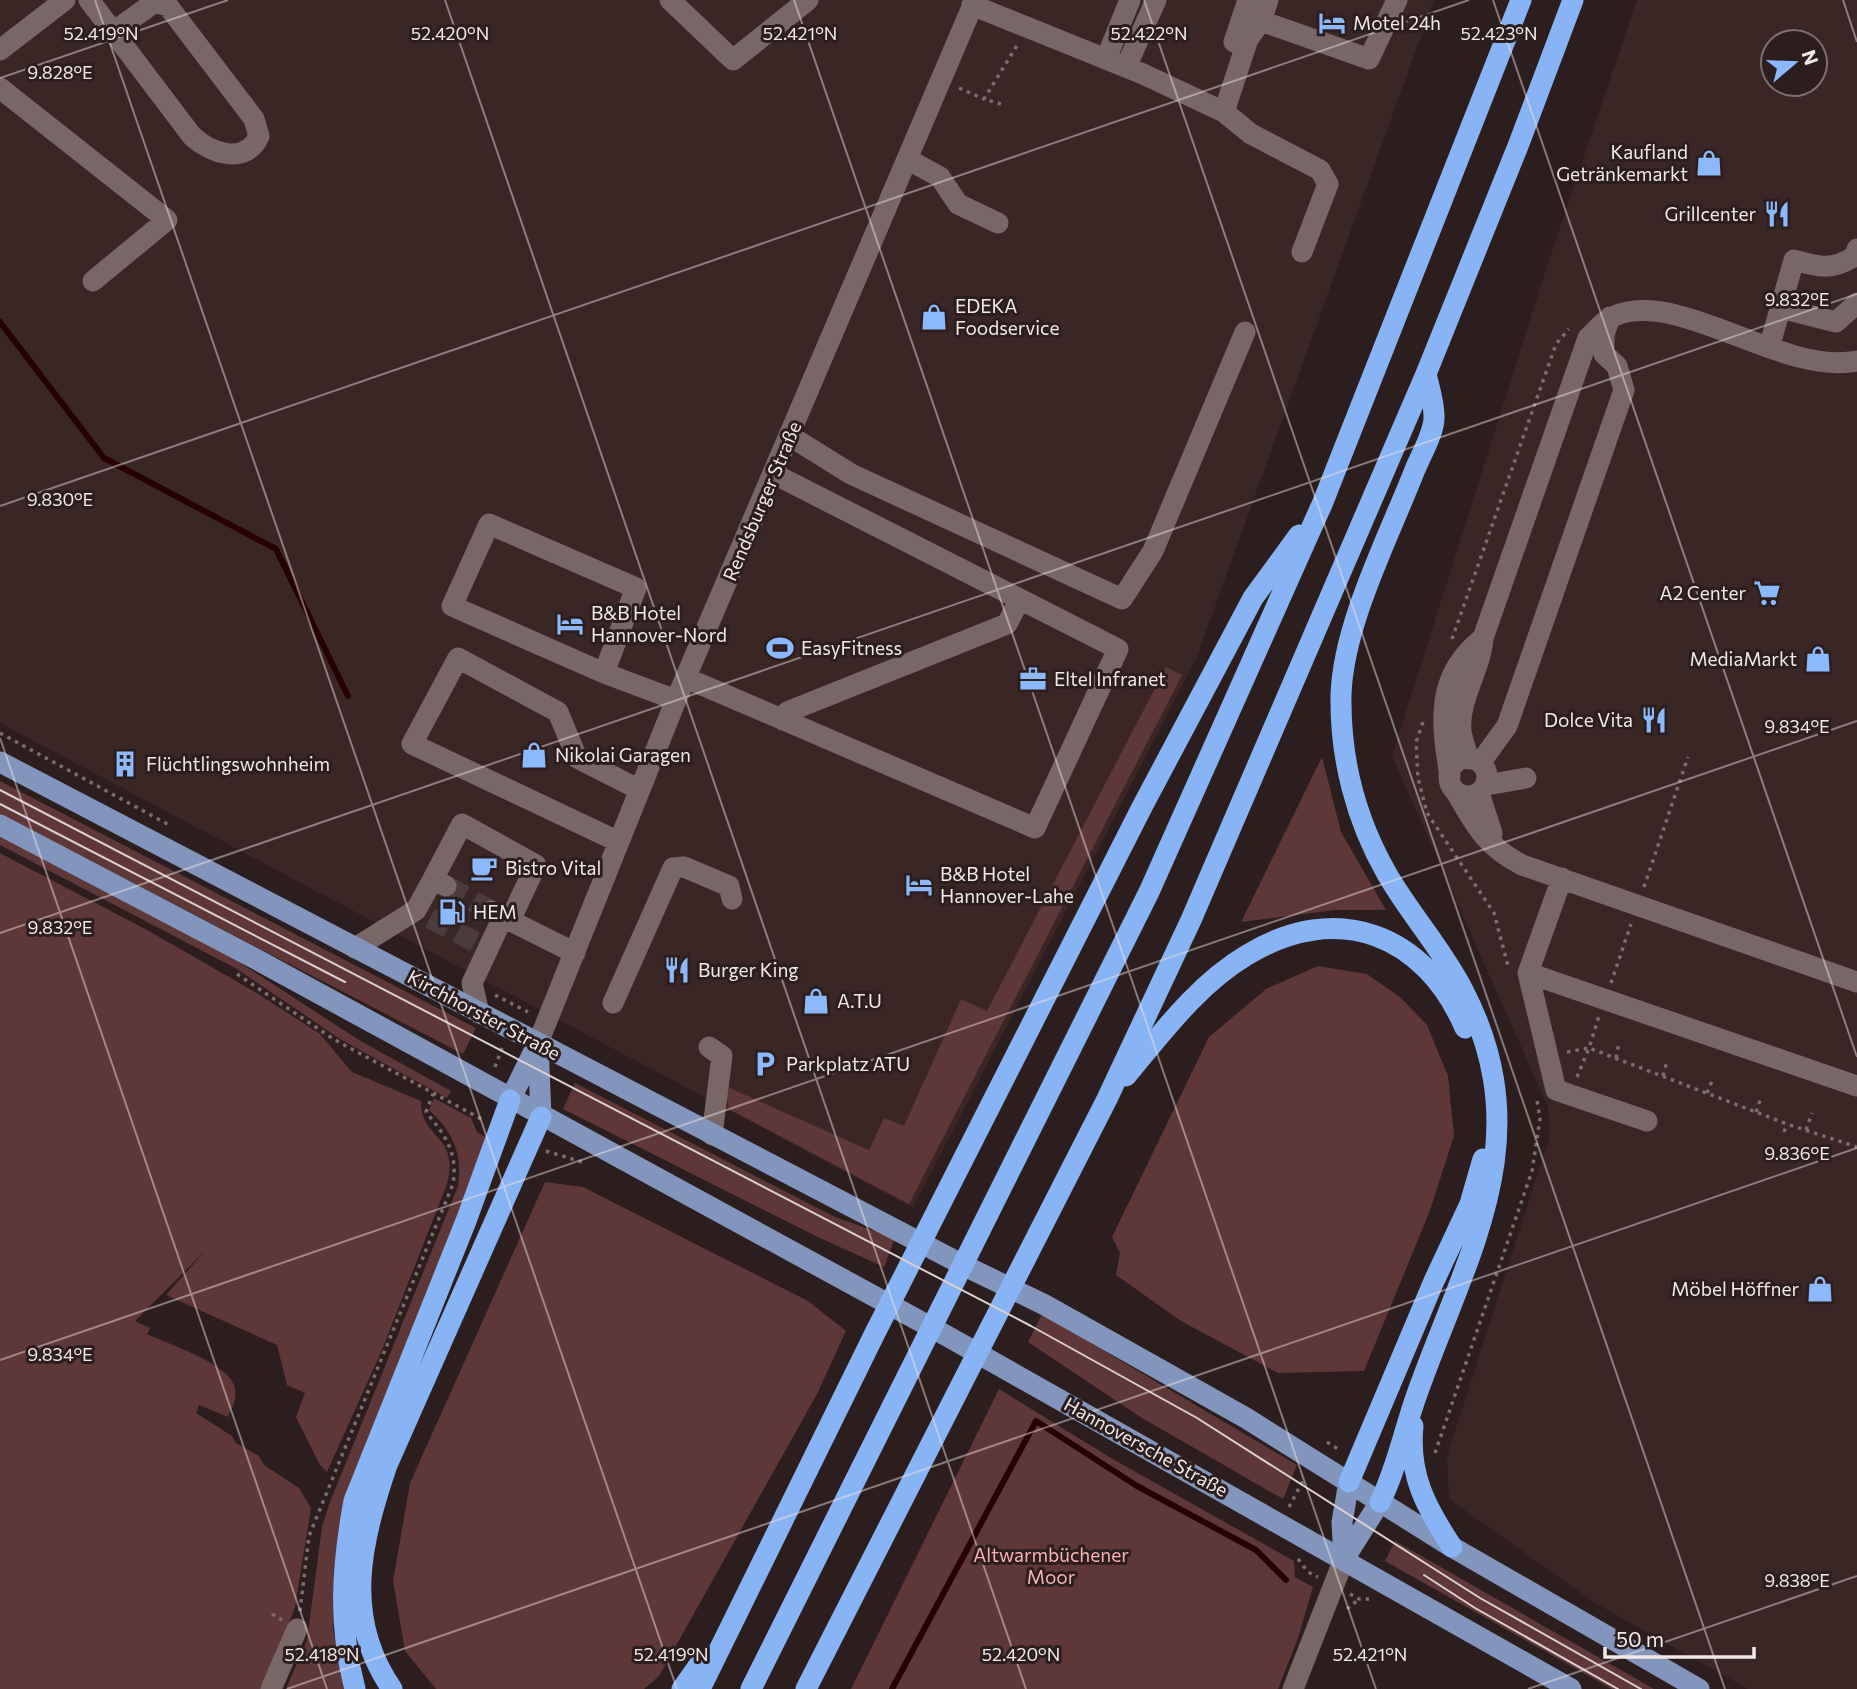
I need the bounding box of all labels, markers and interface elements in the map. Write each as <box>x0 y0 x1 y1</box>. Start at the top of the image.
hotel icon: Motel 24h <box>1317 8 1347 38</box>
place label: Motel 24h <box>1353 11 1441 34</box>
text: 52.419°N <box>63 22 139 44</box>
text: 52.420°N <box>411 22 489 44</box>
text: 52.421°N <box>763 22 837 44</box>
text: 52.422°N <box>1111 22 1188 44</box>
text: 52.423°N <box>1460 22 1538 44</box>
north arrow <box>1759 28 1829 98</box>
text: N <box>1797 47 1824 68</box>
text: 9.828°E <box>27 61 93 83</box>
place label: Kaufland Getränkemarkt <box>1556 140 1688 185</box>
shop icon: Kaufland Getränkemarkt <box>1694 148 1724 178</box>
restaurant icon: Grillcenter <box>1762 199 1792 229</box>
place label: Grillcenter <box>1664 202 1756 225</box>
text: 9.832°E <box>1765 288 1829 310</box>
place label: EDEKA Foodservice <box>955 294 1059 339</box>
shop icon: EDEKA Foodservice <box>919 302 949 332</box>
street label: Rendsburger Straße <box>718 418 806 584</box>
text: 9.830°E <box>27 488 93 510</box>
supermarket icon: A2 Center <box>1752 578 1782 608</box>
place label: A2 Center <box>1660 581 1746 604</box>
place label: B&B Hotel Hannover-Nord <box>591 601 727 646</box>
hotel icon: B&B Hotel Hannover-Nord <box>555 609 585 639</box>
sports icon: EasyFitness <box>765 633 795 663</box>
place label: EasyFitness <box>801 636 902 659</box>
shop icon: MediaMarkt <box>1803 644 1833 674</box>
place label: MediaMarkt <box>1689 647 1797 670</box>
office icon: Eltel Infranet <box>1018 664 1048 694</box>
place label: Eltel Infranet <box>1054 667 1166 690</box>
restaurant icon: Dolce Vita <box>1639 705 1669 735</box>
place label: Dolce Vita <box>1544 708 1633 731</box>
text: 9.834°E <box>1764 715 1830 737</box>
shop icon: Nikolai Garagen <box>519 740 549 770</box>
place label: Nikolai Garagen <box>555 743 691 766</box>
building icon: Flüchtlingswohnheim <box>110 749 140 779</box>
place label: Flüchtlingswohnheim <box>146 752 330 775</box>
cafe icon: Bistro Vital <box>469 853 499 883</box>
place label: Bistro Vital <box>505 856 601 879</box>
place label: B&B Hotel Hannover-Lahe <box>940 862 1074 907</box>
hotel icon: B&B Hotel Hannover-Lahe <box>904 870 934 900</box>
fuel station icon: HEM <box>437 897 467 927</box>
place label: HEM <box>473 900 517 923</box>
text: 9.832°E <box>28 916 92 938</box>
restaurant icon: Burger King <box>662 955 692 985</box>
place label: Burger King <box>698 958 799 981</box>
street label: Kirchhorster Straße <box>404 965 565 1065</box>
shop icon: A.T.U <box>801 986 831 1016</box>
place label: A.T.U <box>837 989 882 1012</box>
parking icon: Parkplatz ATU <box>750 1049 780 1079</box>
place label: Parkplatz ATU <box>786 1052 910 1075</box>
text: 9.836°E <box>1764 1142 1830 1164</box>
shop icon: Möbel Höffner <box>1805 1274 1835 1304</box>
place label: Möbel Höffner <box>1671 1277 1799 1300</box>
text: 9.834°E <box>27 1343 93 1365</box>
street label: Hannoversche Straße <box>1060 1392 1232 1501</box>
park label: Altwarmbüchener Moor <box>973 1543 1129 1588</box>
text: 9.838°E <box>1764 1569 1830 1591</box>
scale bar <box>1605 1616 1754 1660</box>
text: 50 m <box>1616 1626 1664 1651</box>
text: 52.418°N <box>284 1643 360 1665</box>
text: 52.419°N <box>633 1643 709 1665</box>
text: 52.420°N <box>982 1643 1060 1665</box>
text: 52.421°N <box>1333 1643 1407 1665</box>

